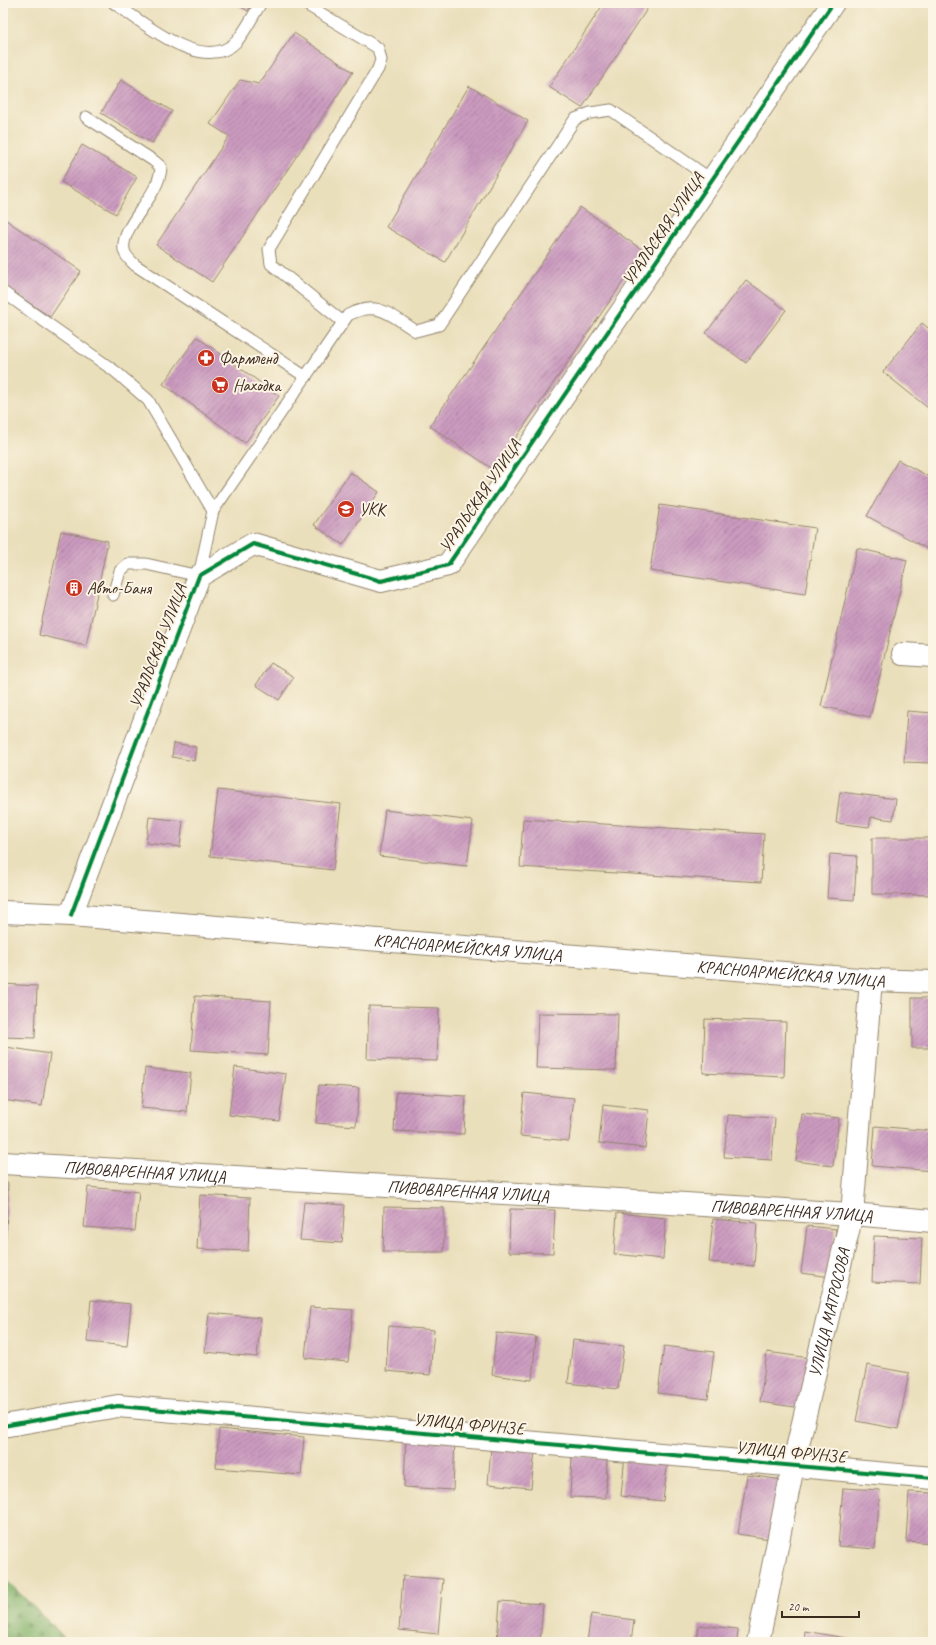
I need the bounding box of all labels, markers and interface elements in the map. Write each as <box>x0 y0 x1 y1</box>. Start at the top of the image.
street label: УРАЛЬСКАЯ УЛИЦА <box>618 168 709 289</box>
pharmacy icon: Фармленд <box>196 348 216 368</box>
place label: Фармленд <box>219 348 279 369</box>
supermarket icon: Находка <box>210 375 230 395</box>
place label: Находка <box>233 375 282 396</box>
street label: УРАЛЬСКАЯ УЛИЦА <box>435 435 526 556</box>
school or university icon: УКК <box>336 499 356 519</box>
place label: УКК <box>359 499 387 520</box>
building icon: Авто-Баня <box>64 578 84 598</box>
place label: Авто-Баня <box>87 578 153 599</box>
street label: УРАЛЬСКАЯ УЛИЦА <box>125 580 192 711</box>
street label: КРАСНОАРМЕЙСКАЯ УЛИЦА <box>373 929 563 965</box>
street label: КРАСНОАРМЕЙСКАЯ УЛИЦА <box>696 955 885 991</box>
street label: ПИВОВАРЕННАЯ УЛИЦА <box>63 1156 227 1187</box>
street label: ПИВОВАРЕННАЯ УЛИЦА <box>387 1176 550 1206</box>
street label: ПИВОВАРЕННАЯ УЛИЦА <box>710 1195 874 1226</box>
street label: УЛИЦА МАТРОСОВА <box>804 1245 854 1379</box>
street label: УЛИЦА ФРУНЗЕ <box>413 1409 528 1440</box>
street label: УЛИЦА ФРУНЗЕ <box>735 1437 850 1468</box>
scale bar <box>782 1593 859 1619</box>
text: 20 m <box>788 1599 810 1615</box>

